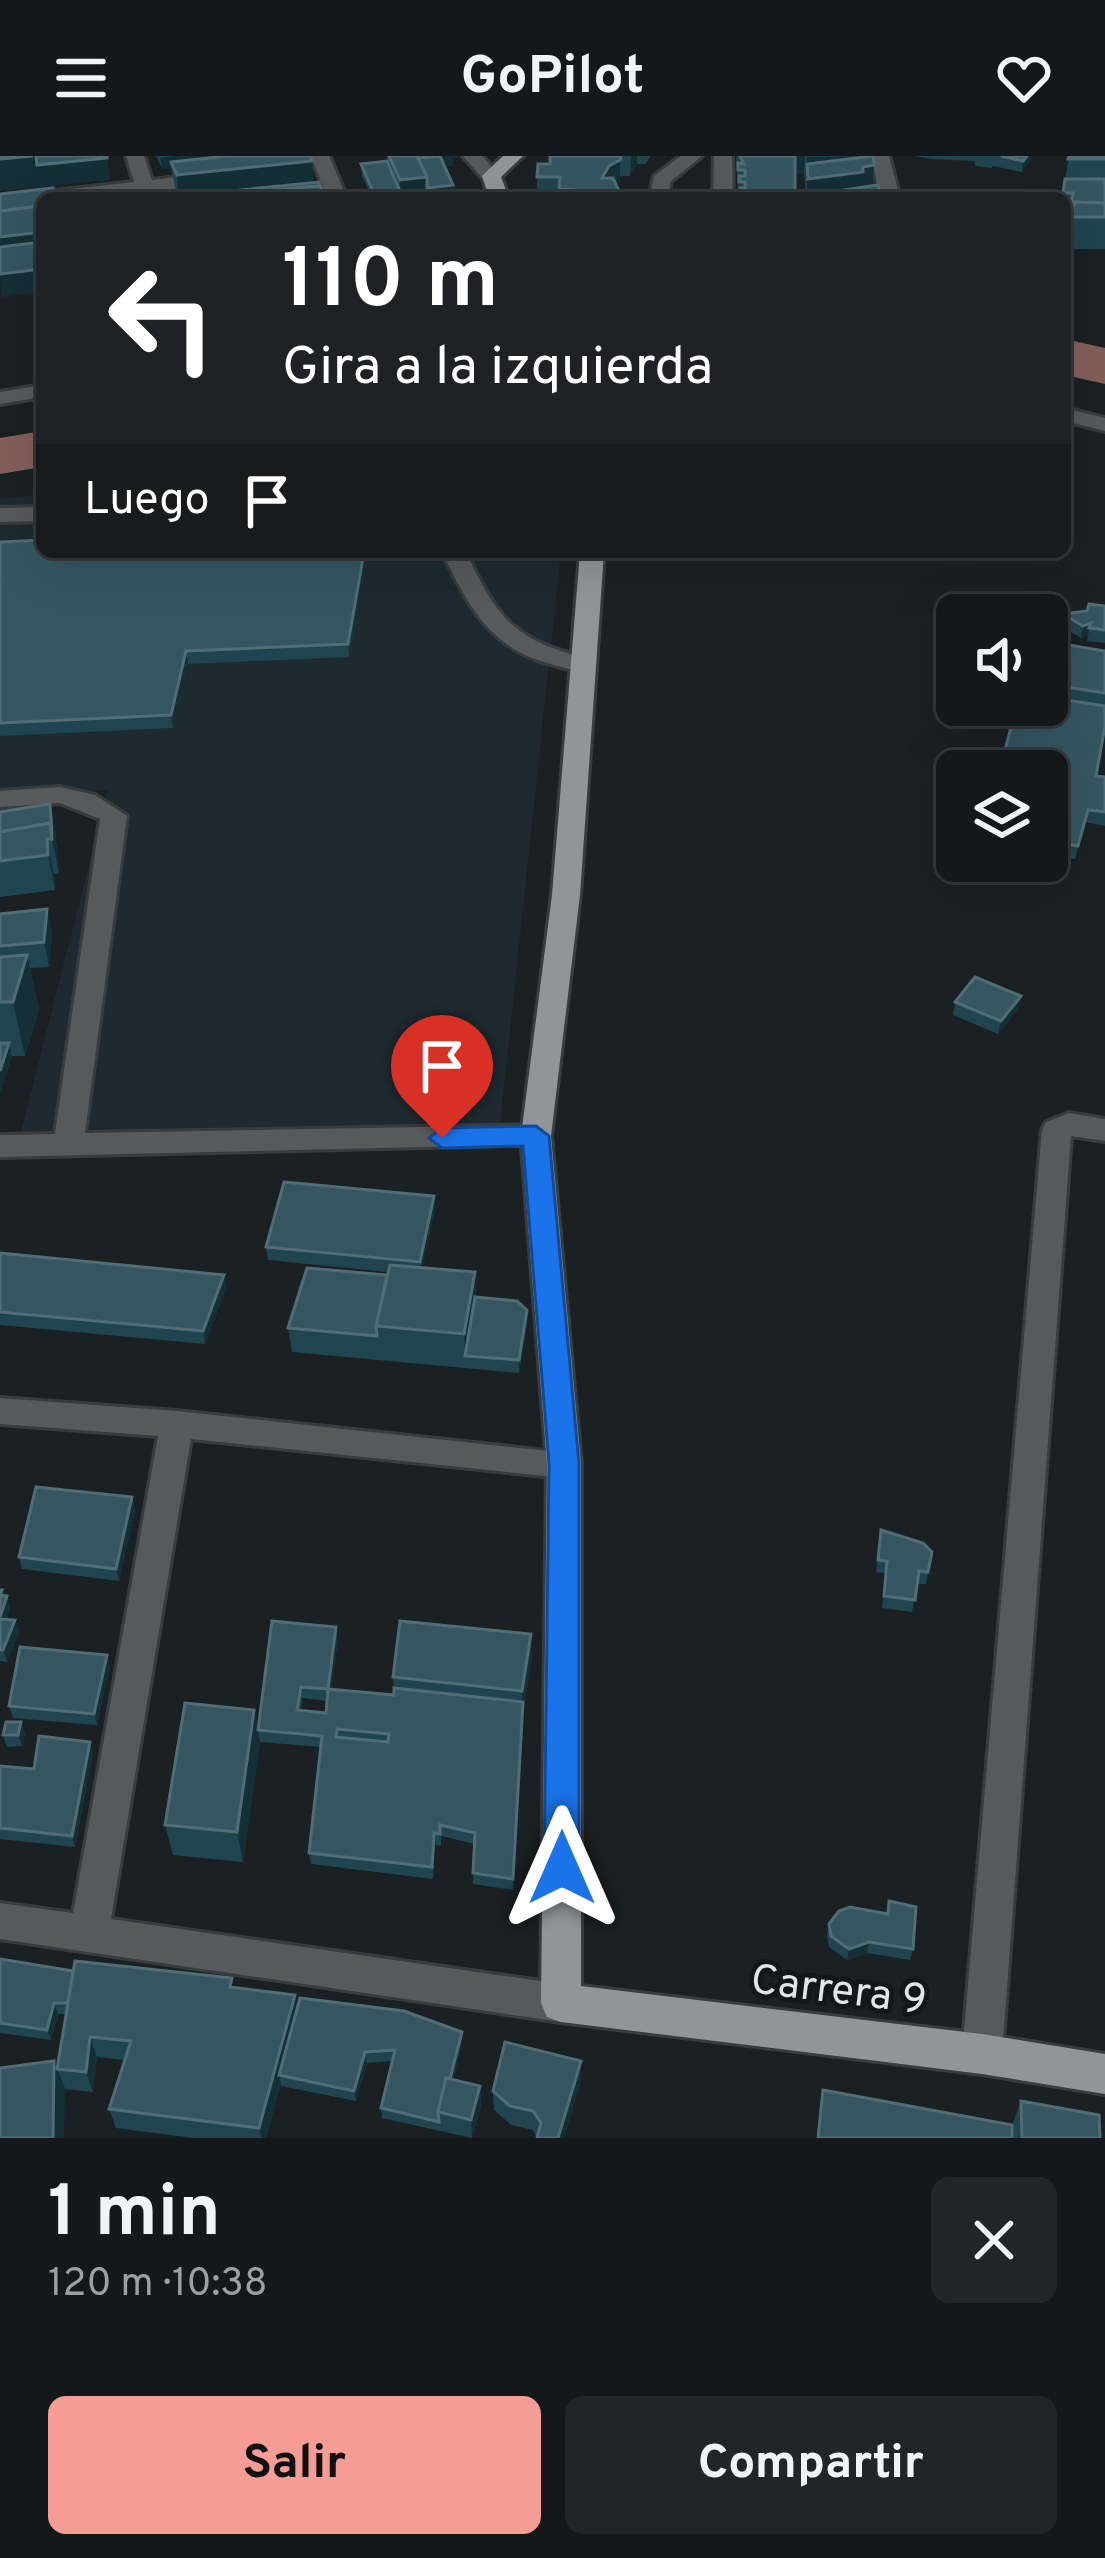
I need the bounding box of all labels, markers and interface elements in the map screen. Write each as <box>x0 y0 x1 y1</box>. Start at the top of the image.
text: GoPilot <box>460 44 645 113</box>
icon: menu <box>48 45 114 111</box>
icon: heart <box>991 45 1057 111</box>
text: 110 m <box>282 231 499 337</box>
icon: left <box>84 240 240 396</box>
text: Gira a la izquierda <box>282 335 713 404</box>
icon: arrive <box>234 468 300 534</box>
text: Luego <box>84 473 210 530</box>
map controls <box>936 594 1068 882</box>
button: sound <box>936 594 1068 726</box>
button: layers <box>936 750 1068 882</box>
pin <box>391 1015 493 1138</box>
icon: arrive <box>409 1033 475 1099</box>
position arrow <box>499 1805 625 1931</box>
street label: Carrera 9 <box>747 1955 929 2030</box>
text: 1 min <box>48 2170 221 2262</box>
button: close <box>931 2177 1057 2303</box>
text: 120 m · 10:38 <box>48 2261 268 2310</box>
button: Salir <box>48 2396 541 2534</box>
button: Compartir <box>565 2396 1057 2534</box>

